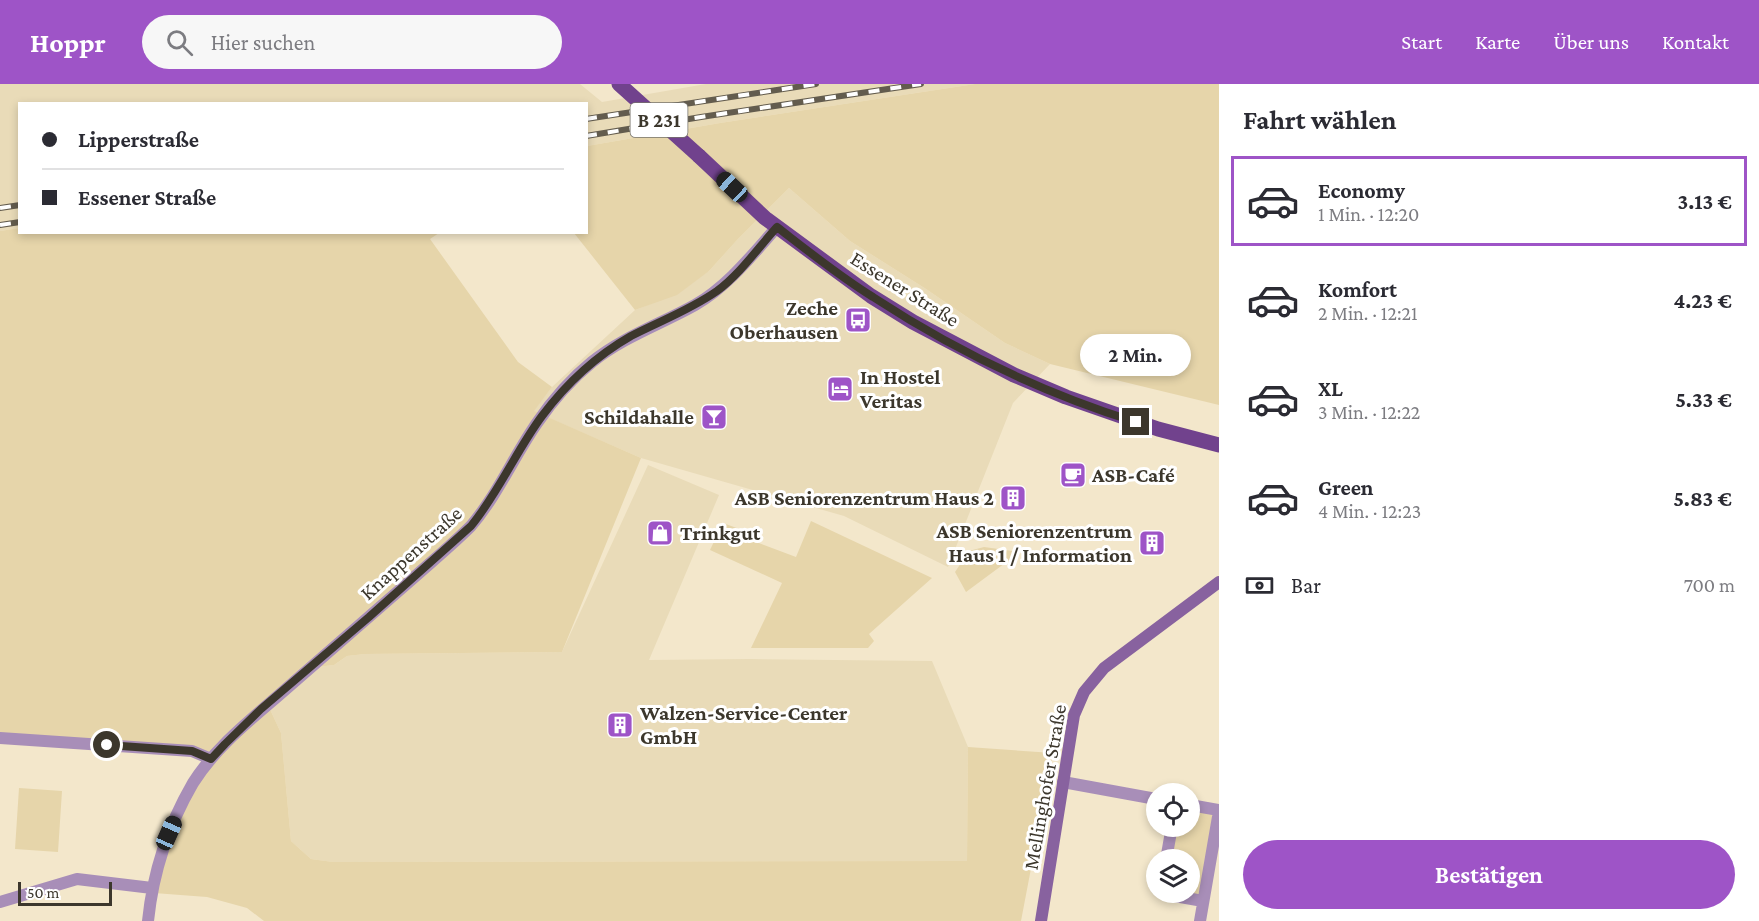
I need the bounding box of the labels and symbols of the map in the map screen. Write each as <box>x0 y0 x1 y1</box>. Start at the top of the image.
road number: B 231 <box>630 103 688 137</box>
car <box>713 168 751 206</box>
street label: Essener Straße <box>846 246 964 332</box>
place label: Zeche Oberhausen <box>730 296 838 344</box>
bus stop icon: Zeche Oberhausen <box>843 305 873 335</box>
callout: 2 Min. <box>1080 335 1192 377</box>
place label: In Hostel Veritas <box>859 365 940 413</box>
hotel icon: In Hostel Veritas <box>825 374 855 404</box>
bar icon: Schildahalle <box>699 402 729 432</box>
place label: Schildahalle <box>584 405 694 429</box>
route end <box>1122 408 1149 435</box>
cafe icon: ASB-Café <box>1058 460 1088 490</box>
place label: ASB-Café <box>1091 463 1175 487</box>
building icon: ASB Seniorenzentrum Haus 2 <box>998 483 1028 513</box>
place label: ASB Seniorenzentrum Haus 2 <box>734 486 994 510</box>
street label: Knappenstraße <box>355 501 467 605</box>
shop icon: Trinkgut <box>645 518 675 548</box>
place label: ASB Seniorenzentrum Haus 1 / Information <box>936 519 1132 567</box>
place label: Trinkgut <box>680 521 761 545</box>
building icon: ASB Seniorenzentrum Haus 1 / Information <box>1137 528 1167 558</box>
place label: Walzen-Service-Center GmbH <box>639 701 848 749</box>
street label: Mellinghofer Straße <box>1019 702 1071 872</box>
building icon: Walzen-Service-Center GmbH <box>605 710 635 740</box>
route start <box>93 731 120 758</box>
car <box>153 813 185 853</box>
scale bar <box>18 879 112 906</box>

